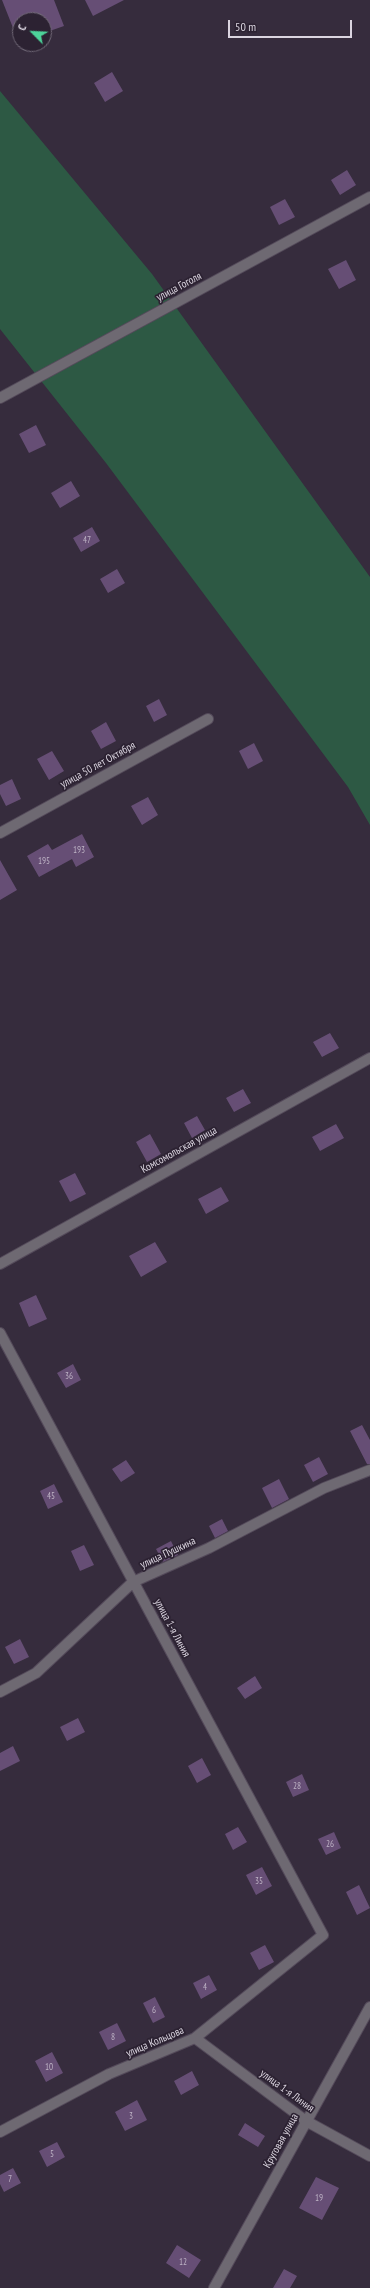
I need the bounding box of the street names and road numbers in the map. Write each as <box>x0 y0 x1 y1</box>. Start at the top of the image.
street label: улица Гоголя <box>154 270 204 304</box>
street label: улица 50 лет Октября <box>58 739 138 791</box>
street label: Комсомольская улица <box>139 1124 219 1176</box>
street label: улица Пушкина <box>138 1534 198 1572</box>
street label: улица 1-я Линия <box>151 1597 193 1659</box>
street label: улица Кольцова <box>124 2024 186 2060</box>
street label: улица 1-я Линия <box>257 2067 317 2115</box>
street label: Круговая улица <box>261 2112 301 2170</box>

